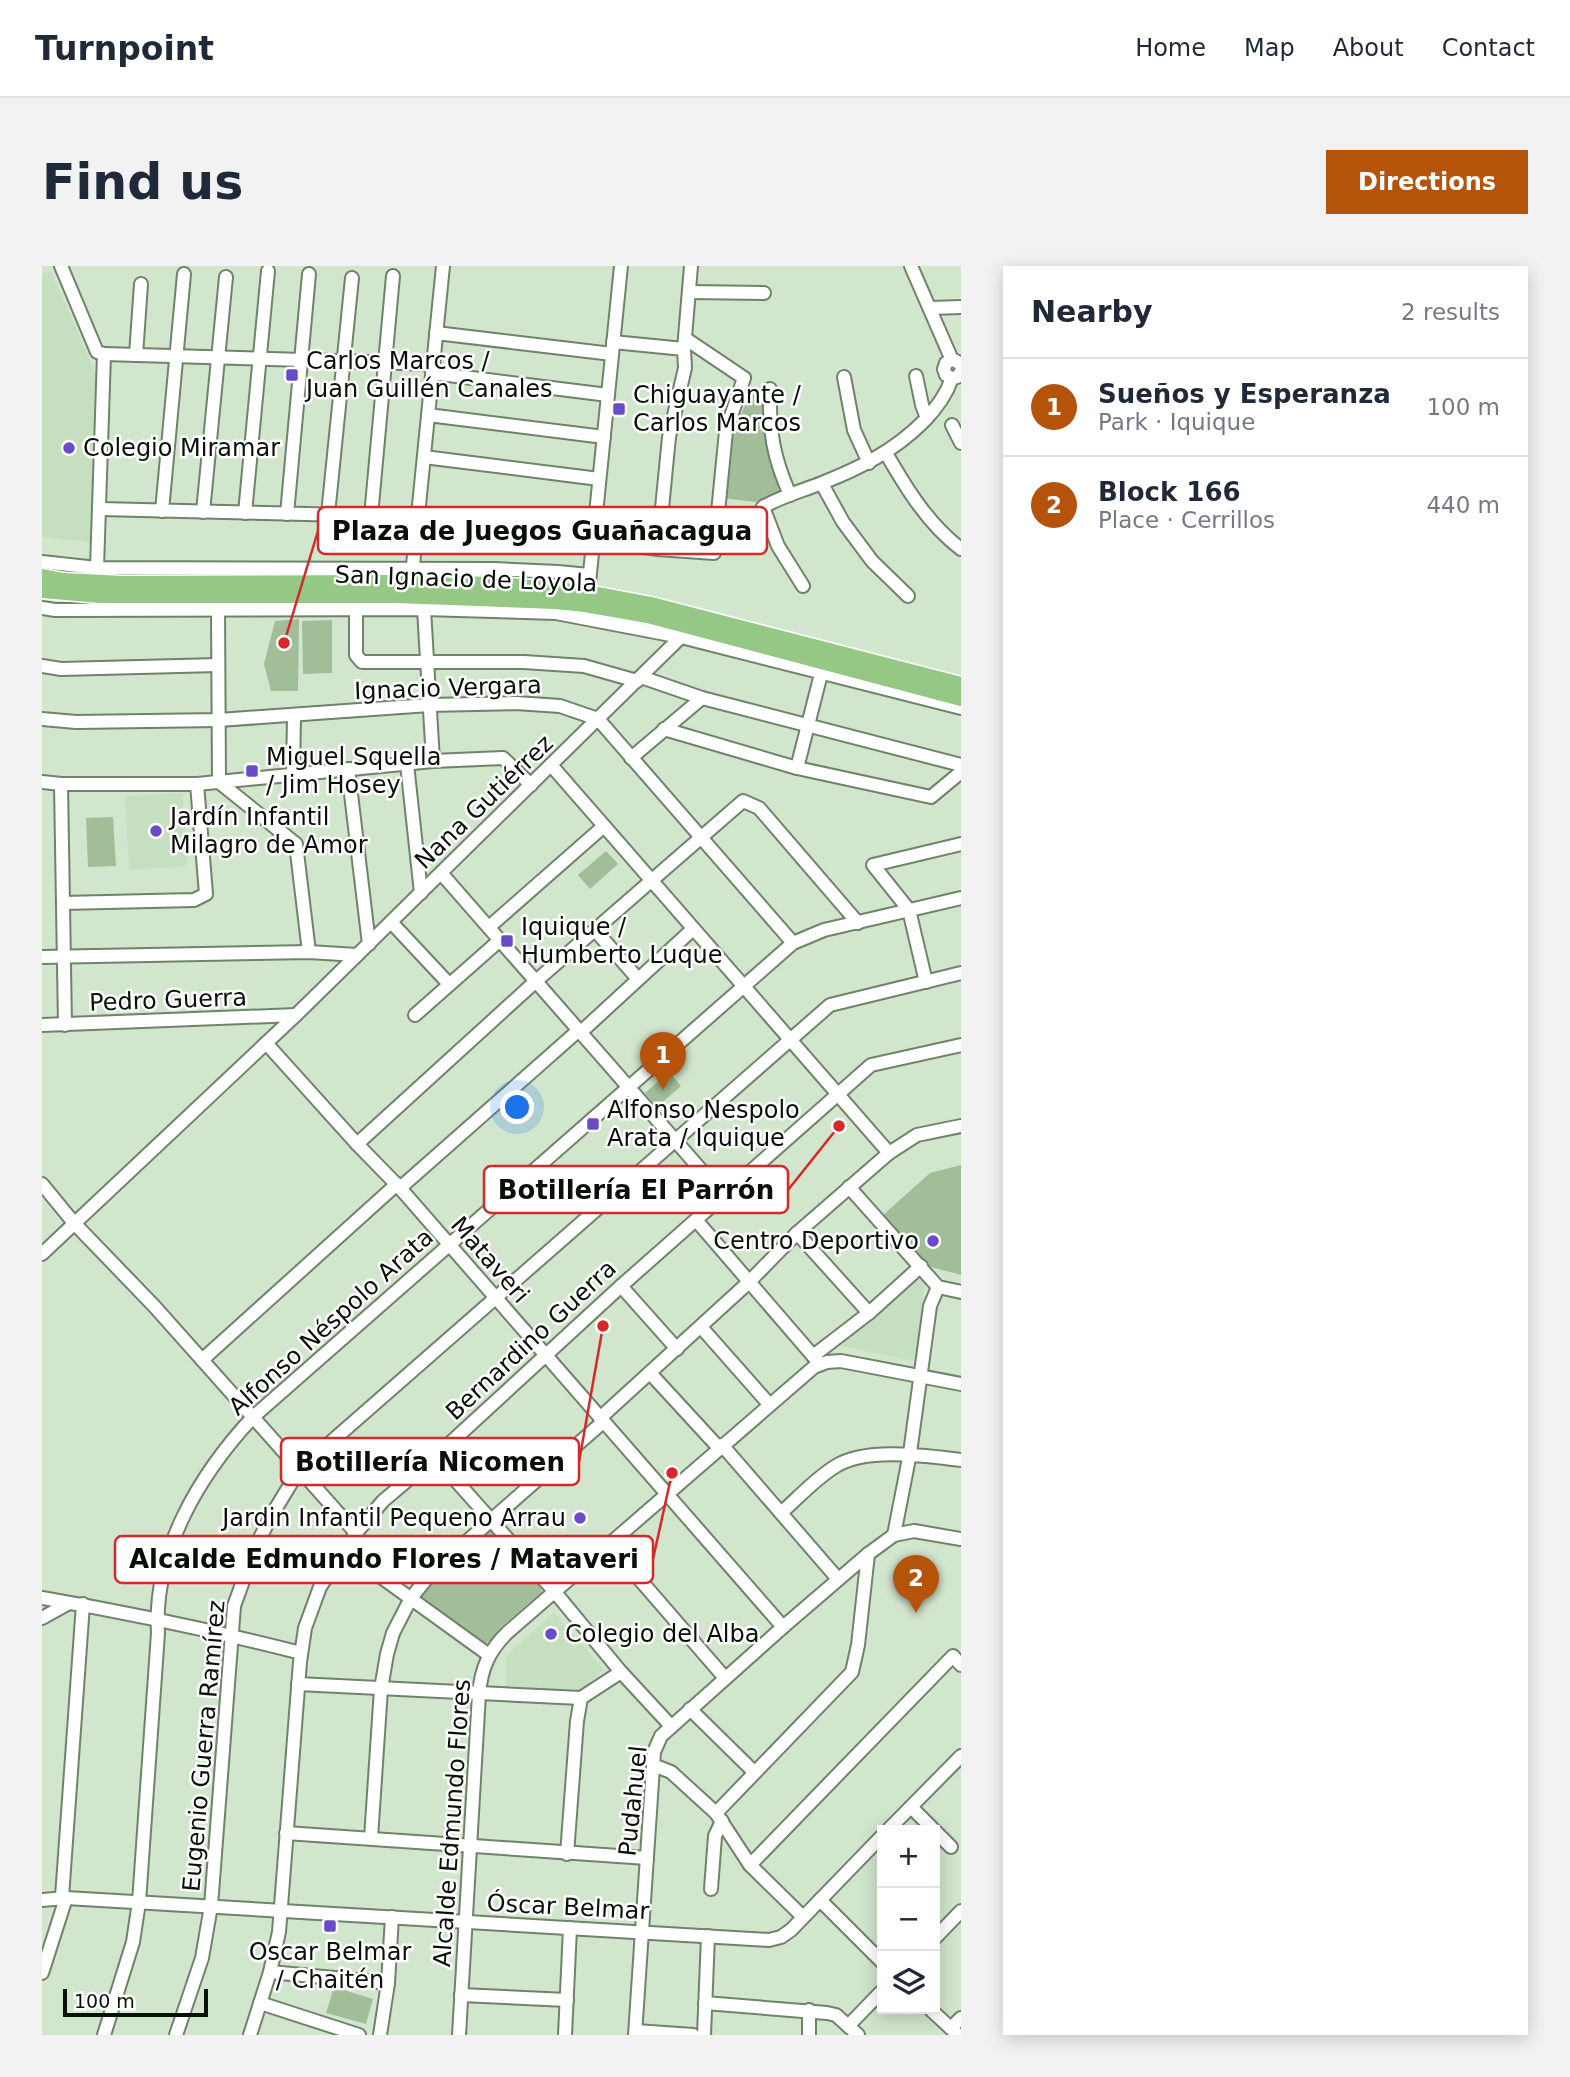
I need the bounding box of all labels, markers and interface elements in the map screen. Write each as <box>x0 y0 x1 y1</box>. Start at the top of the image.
text: Turnpoint <box>35 29 214 68</box>
text: Home <box>1135 34 1206 62</box>
text: Map <box>1244 34 1295 62</box>
text: About <box>1333 34 1404 62</box>
text: Contact <box>1442 34 1535 62</box>
button: Directions <box>1326 150 1528 214</box>
text: Find us <box>42 154 243 211</box>
text: Nearby <box>1031 294 1153 329</box>
text: 2 results <box>1401 299 1500 325</box>
place label: Carlos Marcos / Juan Guillén Canales <box>304 347 553 403</box>
marker: Carlos Marcos / Juan Guillén Canales <box>284 367 300 383</box>
text: Sueños y Esperanza <box>1098 379 1391 409</box>
place label: Chiguayante / Carlos Marcos <box>633 381 802 437</box>
text: 1 <box>1046 394 1062 420</box>
text: 100 m <box>1426 394 1500 420</box>
marker: Chiguayante / Carlos Marcos <box>611 401 627 417</box>
text: Park · Iquique <box>1098 409 1255 435</box>
place label: Colegio Miramar <box>83 434 280 462</box>
marker: Colegio Miramar <box>61 440 77 456</box>
text: Block 166 <box>1098 477 1241 507</box>
text: 2 <box>1046 492 1062 518</box>
text: 440 m <box>1426 492 1500 518</box>
callout: Plaza de Juegos Guañacagua <box>318 507 767 554</box>
text: Place · Cerrillos <box>1098 507 1275 533</box>
text: Plaza de Juegos Guañacagua <box>332 516 752 546</box>
street label: San Ignacio de Loyola <box>334 560 598 598</box>
street label: Ignacio Vergara <box>354 671 542 705</box>
street label: Nana Gutiérrez <box>409 729 559 875</box>
place label: Miguel Squella / Jim Hosey <box>266 743 441 799</box>
marker: Miguel Squella / Jim Hosey <box>244 763 260 779</box>
place label: Jardín Infantil Milagro de Amor <box>168 803 368 859</box>
marker: Jardín Infantil Milagro de Amor <box>148 823 164 839</box>
place label: Iquique / Humberto Luque <box>521 913 723 969</box>
marker: Iquique / Humberto Luque <box>499 933 515 949</box>
street label: Pedro Guerra <box>89 983 247 1017</box>
pin: 1 <box>640 1032 686 1090</box>
your location <box>500 1090 534 1124</box>
place label: Alfonso Nespolo Arata / Iquique <box>607 1096 800 1152</box>
marker: Alfonso Nespolo Arata / Iquique <box>585 1116 601 1132</box>
callout: Botillería El Parrón <box>484 1166 788 1213</box>
text: Botillería El Parrón <box>498 1175 774 1205</box>
street label: Mataveri <box>445 1211 535 1309</box>
street label: Alfonso Néspolo Arata <box>223 1223 439 1421</box>
place label: Centro Deportivo <box>713 1227 919 1255</box>
marker: Centro Deportivo <box>925 1233 941 1249</box>
street label: Bernardino Guerra <box>440 1254 622 1426</box>
callout: Botillería Nicomen <box>281 1438 579 1485</box>
text: Botillería Nicomen <box>295 1447 565 1477</box>
place label: Jardin Infantil Pequeno Arrau <box>220 1504 566 1532</box>
marker: Jardin Infantil Pequeno Arrau <box>572 1510 588 1526</box>
callout: Alcalde Edmundo Flores / Mataveri <box>115 1536 653 1583</box>
text: Alcalde Edmundo Flores / Mataveri <box>129 1544 639 1574</box>
pin: 2 <box>893 1555 939 1613</box>
street label: Eugenio Guerra Ramírez <box>177 1599 231 1893</box>
place label: Colegio del Alba <box>565 1620 759 1648</box>
marker: Colegio del Alba <box>543 1626 559 1642</box>
street label: Alcalde Edmundo Flores <box>428 1678 476 1968</box>
street label: Pudahuel <box>613 1744 653 1858</box>
map controls <box>877 1825 940 2014</box>
button: + <box>877 1825 940 1888</box>
street label: Óscar Belmar <box>486 1887 650 1925</box>
button: − <box>877 1888 940 1951</box>
marker: Oscar Belmar / Chaitén <box>322 1918 338 1934</box>
place label: Oscar Belmar / Chaitén <box>249 1938 411 1994</box>
button: layers <box>877 1951 940 2014</box>
scale bar <box>63 1986 208 2018</box>
text: 100 m <box>74 1990 135 2012</box>

